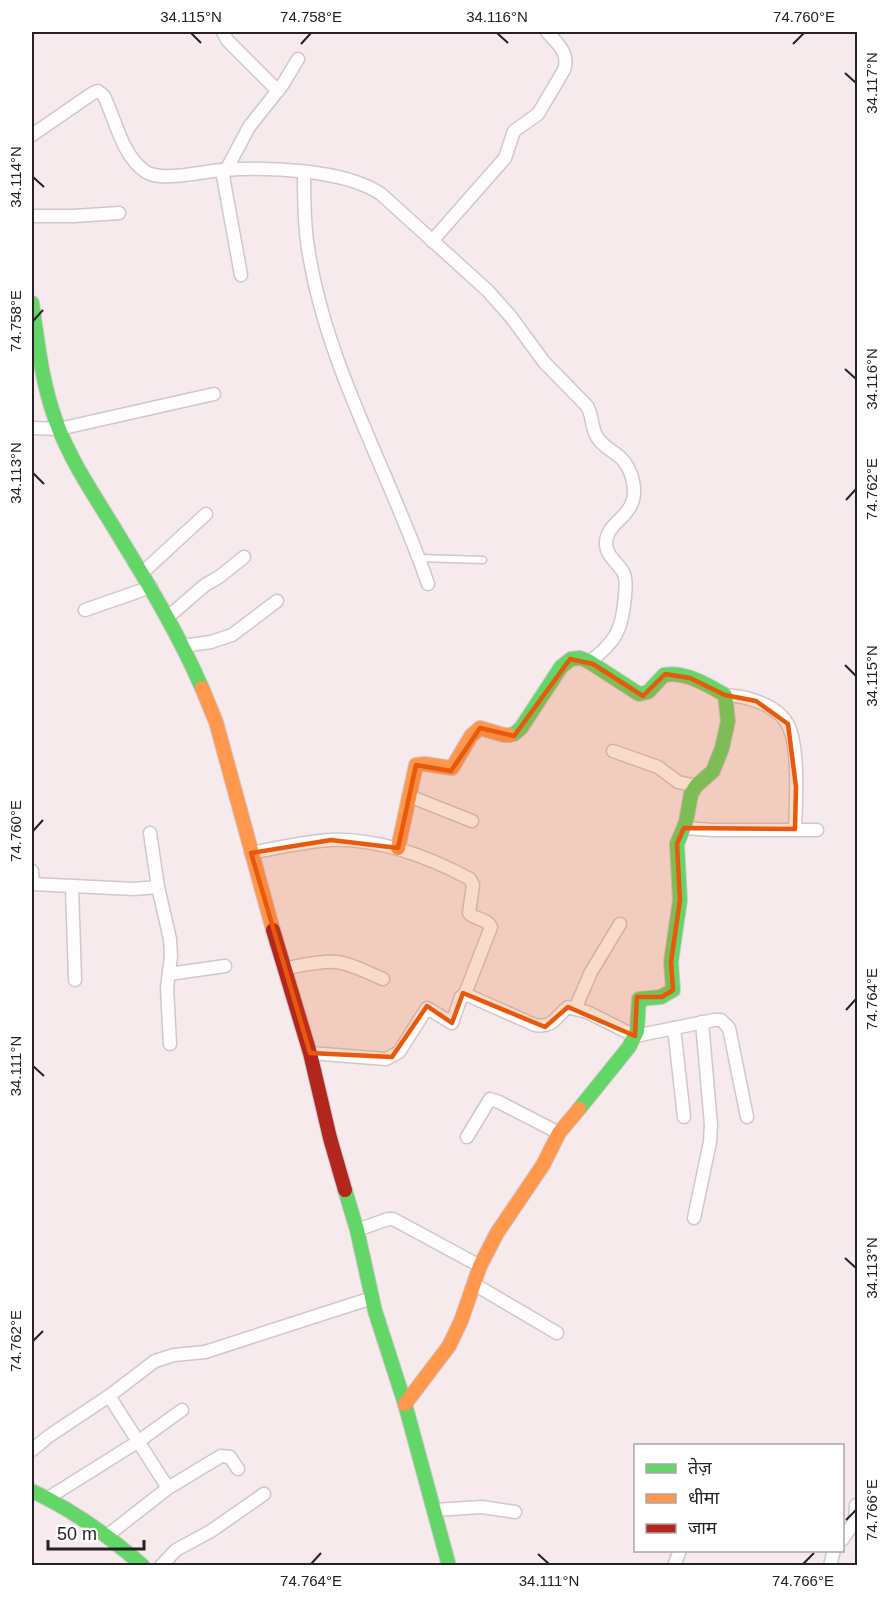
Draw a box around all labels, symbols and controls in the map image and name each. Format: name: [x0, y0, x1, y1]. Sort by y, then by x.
text: 34.115°N: [160, 8, 222, 25]
text: 74.758°E: [280, 8, 342, 25]
text: 34.116°N: [466, 8, 528, 25]
text: 74.760°E: [773, 8, 835, 25]
text: 34.117°N: [863, 52, 880, 114]
text: 34.114°N: [7, 146, 24, 208]
text: 74.758°E: [7, 290, 24, 352]
text: 34.116°N: [863, 348, 880, 410]
text: 34.113°N: [7, 442, 24, 504]
text: 74.762°E: [863, 458, 880, 520]
text: 34.115°N: [863, 645, 880, 707]
text: 74.760°E: [7, 800, 24, 862]
text: 74.764°E: [863, 968, 880, 1030]
text: 34.111°N: [7, 1036, 24, 1096]
text: 34.113°N: [863, 1237, 880, 1299]
text: 74.762°E: [7, 1310, 24, 1372]
legend: [634, 1444, 844, 1552]
text: तेज़: [688, 1457, 712, 1478]
text: 74.766°E: [863, 1479, 880, 1541]
text: धीमा: [688, 1488, 719, 1508]
scale bar: [48, 1513, 144, 1551]
text: जाम: [688, 1518, 718, 1538]
text: 50 m: [57, 1524, 97, 1544]
text: 74.764°E: [280, 1572, 342, 1589]
text: 34.111°N: [519, 1572, 579, 1589]
text: 74.766°E: [772, 1572, 834, 1589]

